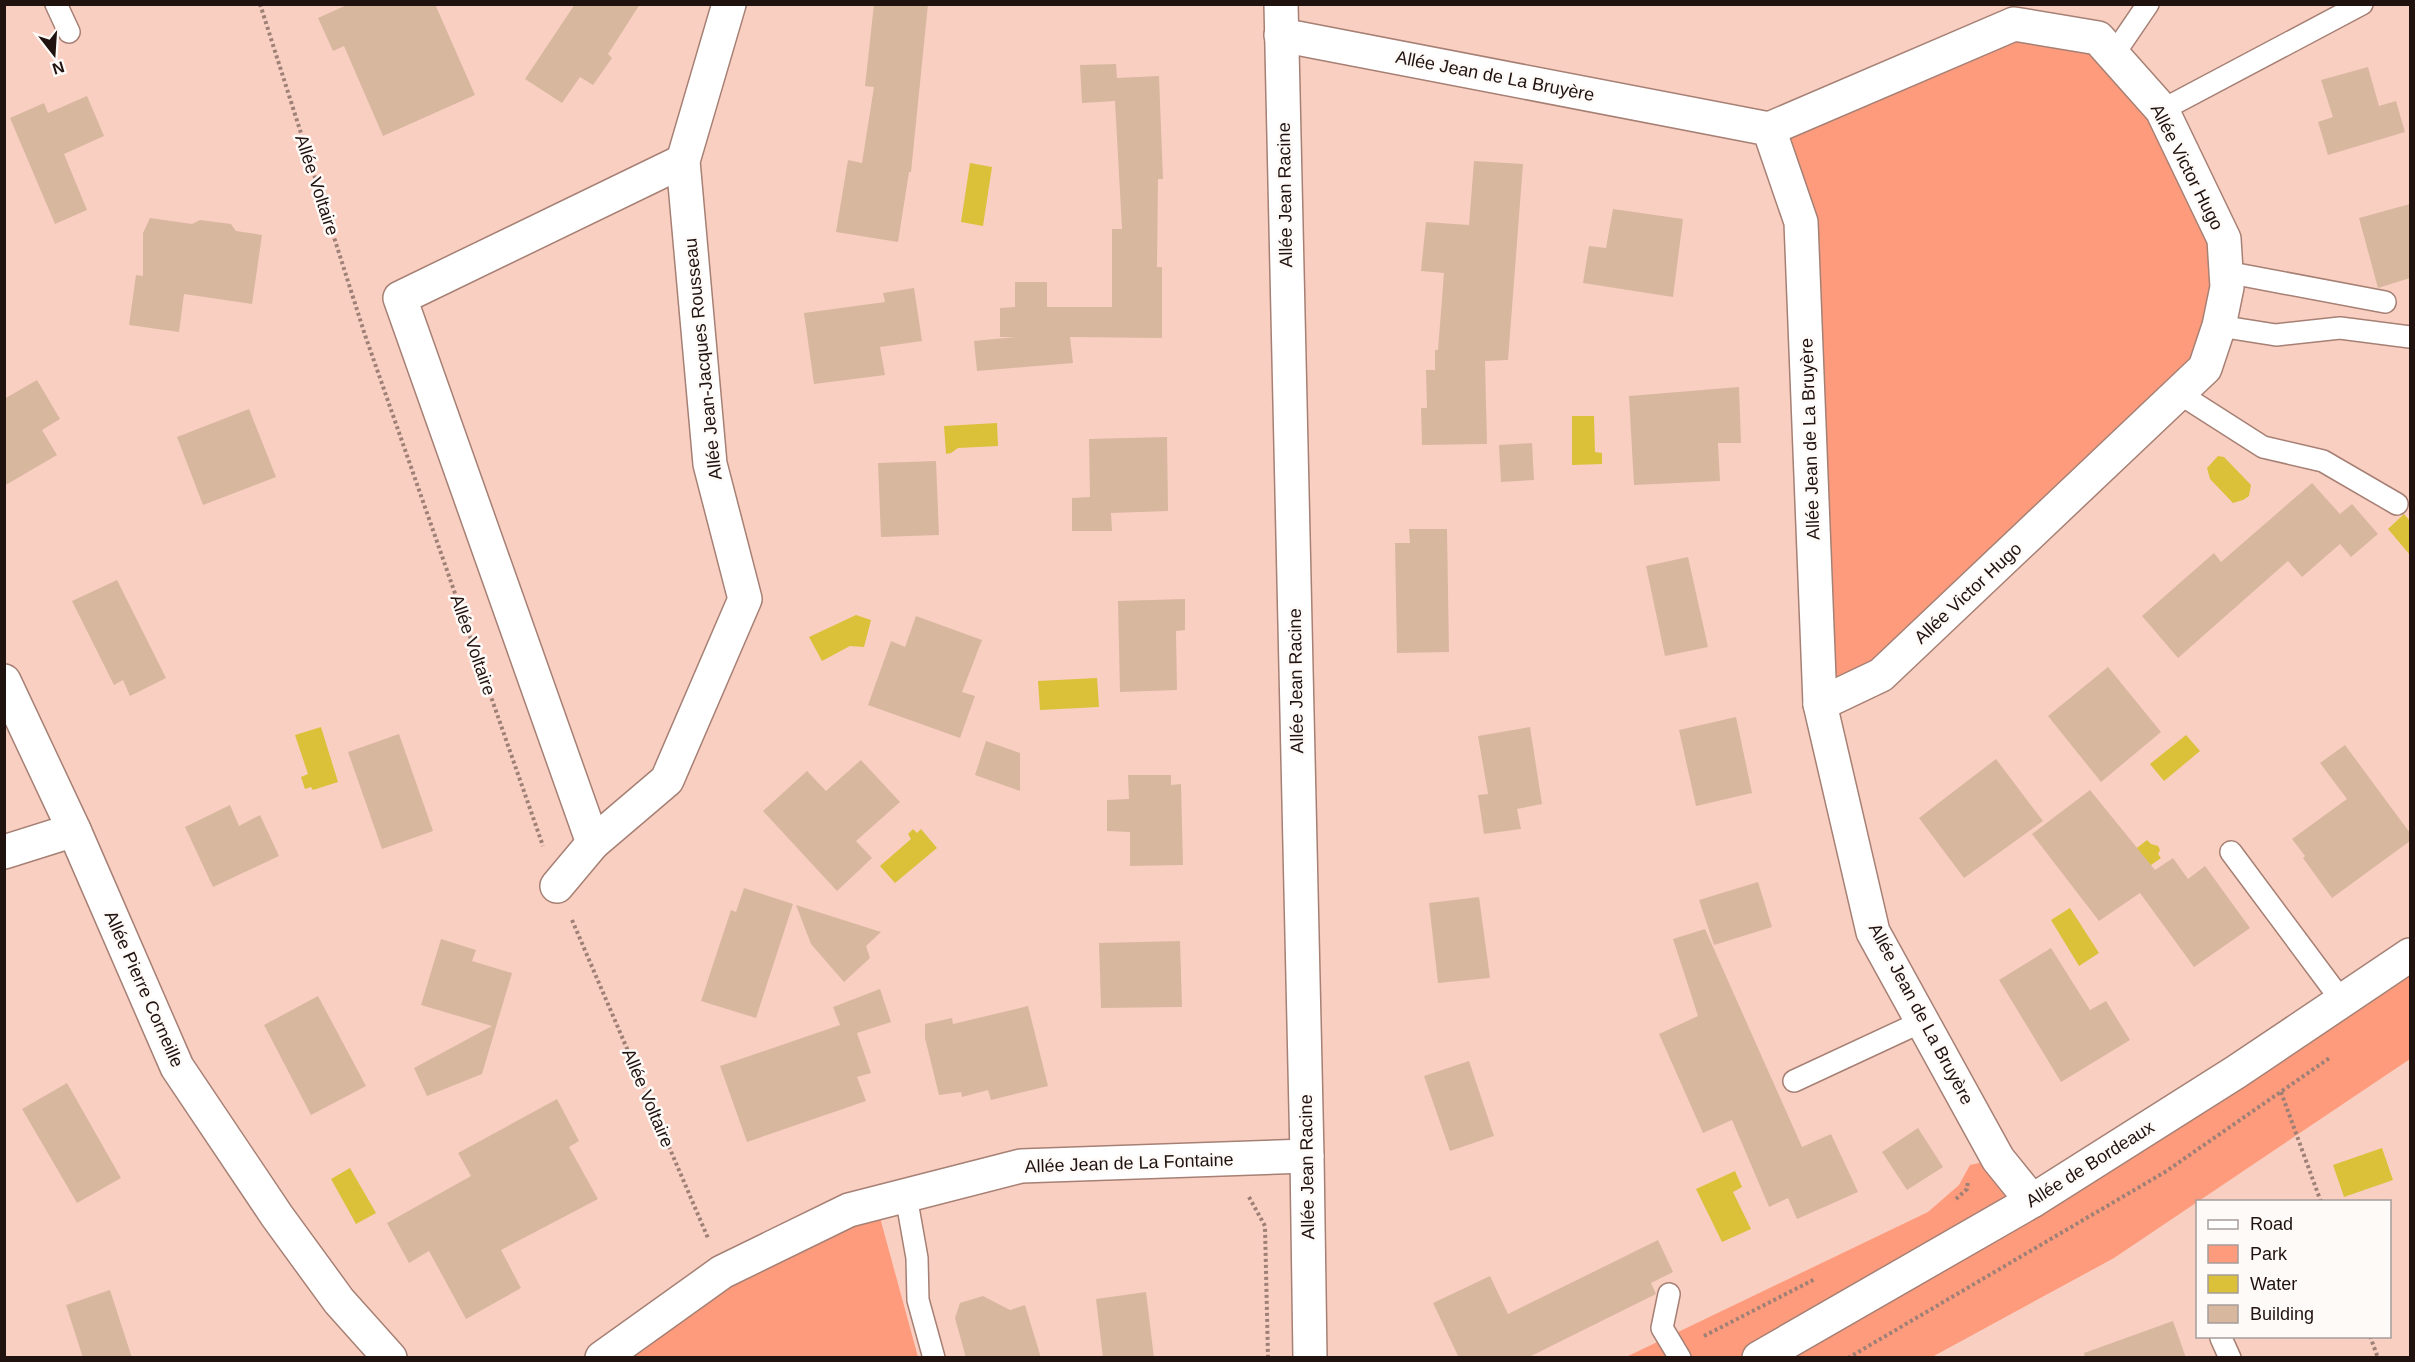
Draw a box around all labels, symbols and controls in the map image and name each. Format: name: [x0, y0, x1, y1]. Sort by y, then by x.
north arrow: [24, 24, 84, 84]
street label: Allée Jean de La Bruyère: [1394, 47, 1596, 105]
text: N: [50, 58, 66, 78]
street label: Allée Victor Hugo: [2147, 101, 2227, 233]
street label: Allée Jean Racine: [1274, 122, 1296, 268]
street label: Allée Voltaire: [291, 132, 343, 238]
street label: Allée Jean-Jacques Rousseau: [680, 237, 726, 481]
street label: Allée Jean de La Bruyère: [1796, 338, 1824, 540]
street label: Allée Victor Hugo: [1910, 538, 2026, 648]
street label: Allée Voltaire: [446, 592, 500, 698]
street label: Allée Jean Racine: [1285, 608, 1307, 754]
street label: Allée Pierre Corneille: [100, 908, 188, 1070]
street label: Allée Jean de La Bruyère: [1865, 920, 1977, 1108]
street label: Allée Voltaire: [618, 1046, 678, 1150]
street label: Allée Jean Racine: [1296, 1094, 1318, 1240]
street label: Allée de Bordeaux: [2022, 1117, 2158, 1211]
street label: Allée Jean de La Fontaine: [1024, 1149, 1234, 1177]
legend: [2196, 1200, 2391, 1338]
text: Road: [2250, 1214, 2293, 1234]
text: Park: [2250, 1244, 2288, 1264]
text: Water: [2250, 1274, 2297, 1294]
text: Building: [2250, 1304, 2314, 1324]

